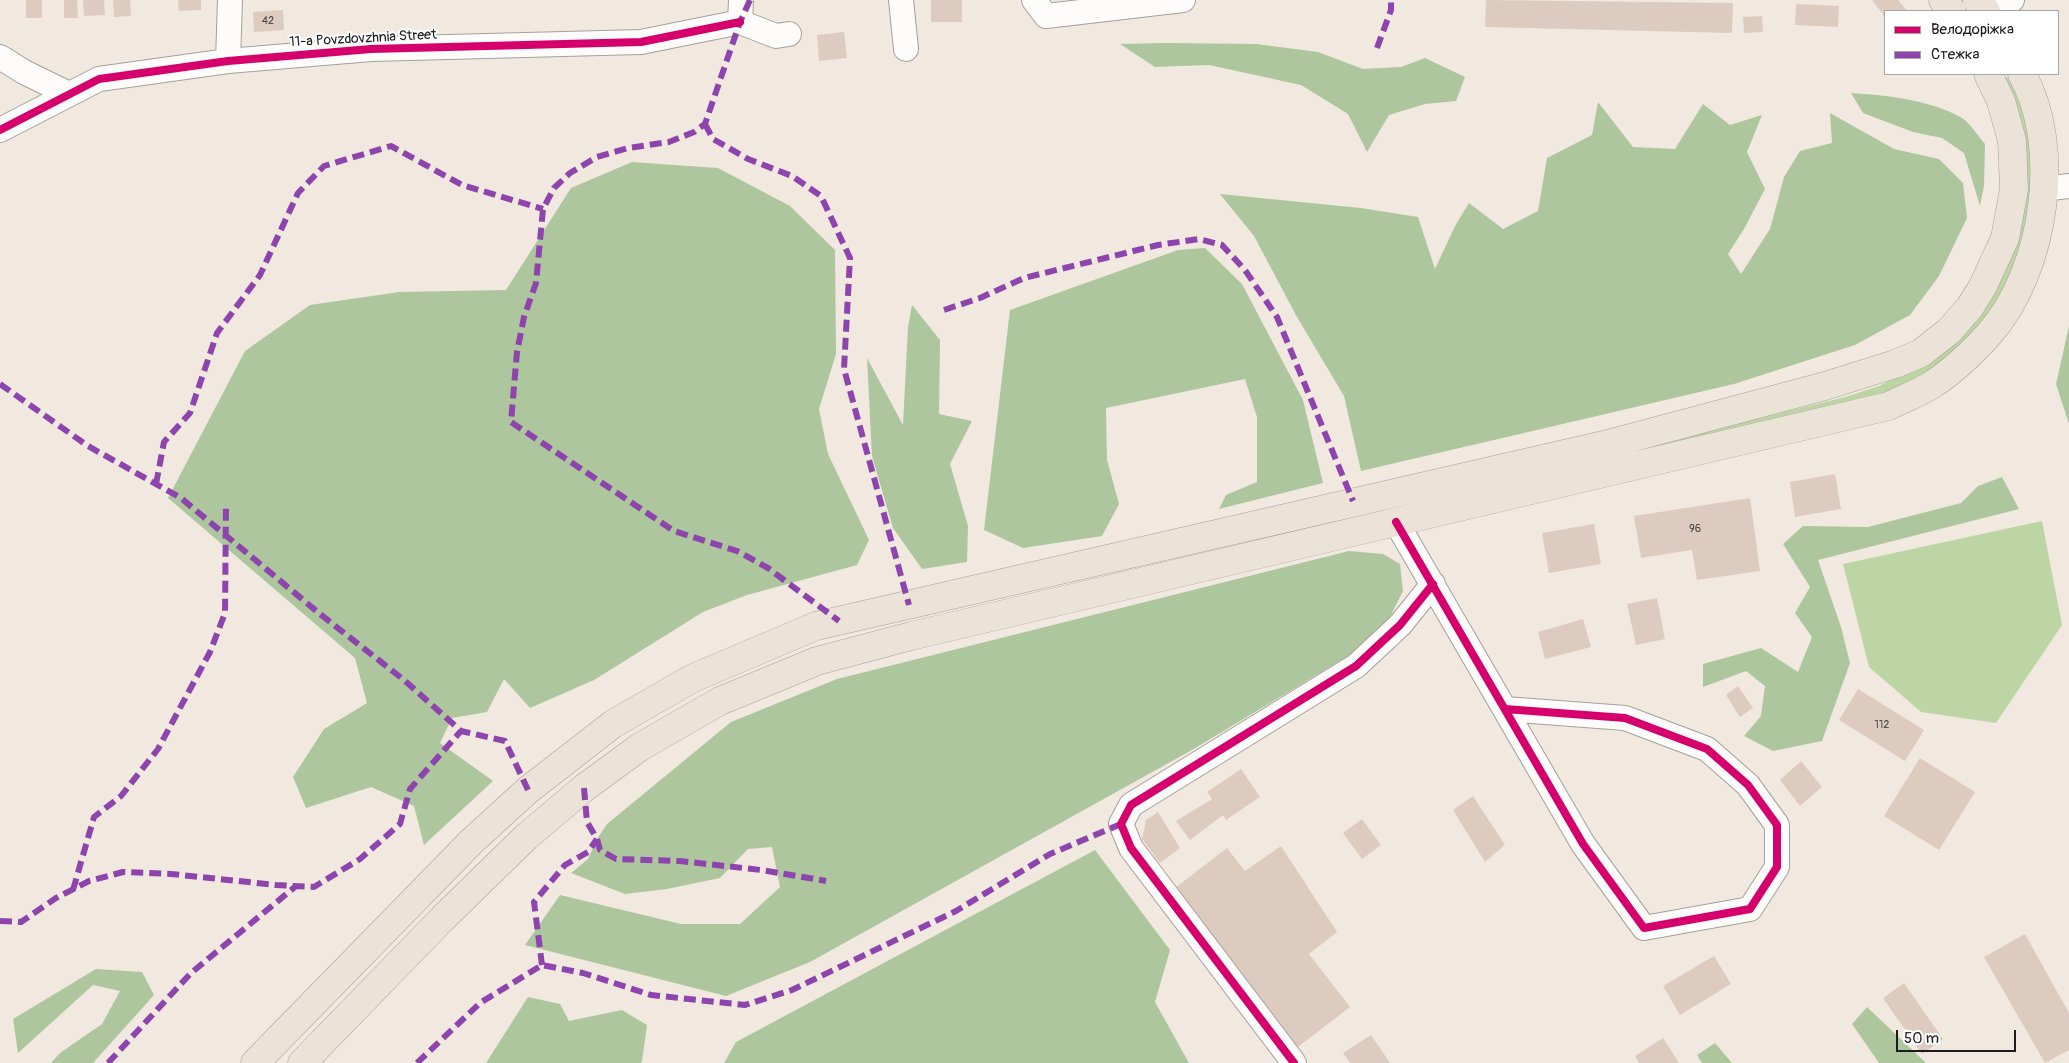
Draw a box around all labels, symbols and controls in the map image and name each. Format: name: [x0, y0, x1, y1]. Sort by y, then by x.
legend: [1884, 10, 2059, 75]
house number: 42: [262, 14, 274, 28]
text: Велодоріжка: [1931, 20, 2014, 39]
street label: 11-a Povzdovzhnia Street: [289, 27, 437, 51]
text: Стежка: [1931, 45, 1979, 64]
house number: 96: [1689, 522, 1701, 536]
house number: 112: [1875, 718, 1889, 732]
scale bar: [1899, 1020, 2019, 1052]
text: 50 m: [1904, 1029, 1939, 1048]

